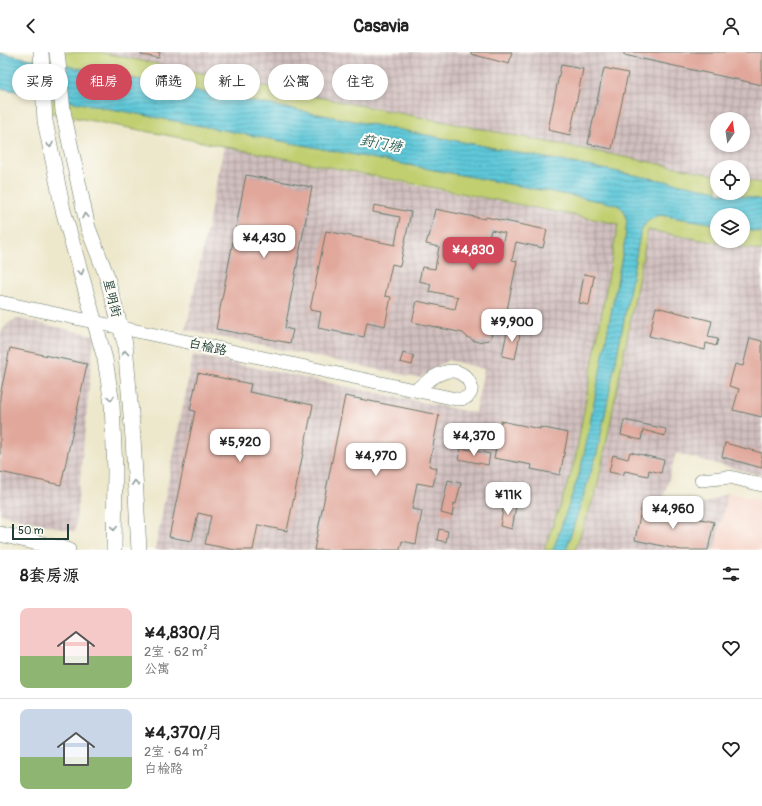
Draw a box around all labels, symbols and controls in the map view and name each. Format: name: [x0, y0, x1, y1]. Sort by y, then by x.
icon: back: [20, 15, 42, 37]
text: Casavia: [353, 15, 409, 38]
icon: person: [720, 15, 742, 37]
chip: 买房: [12, 64, 68, 100]
chip: 租房: [76, 64, 132, 100]
chip: 筛选: [140, 64, 196, 100]
chip: 新上: [204, 64, 260, 100]
chip: 公寓: [268, 64, 324, 100]
chip: 住宅: [332, 64, 388, 100]
north arrow: [710, 112, 750, 152]
map controls: [710, 112, 750, 248]
water label: 葑门塘: [359, 131, 405, 156]
one-way arrow: [45, 142, 53, 149]
button: locate: [710, 160, 750, 200]
button: layers: [710, 208, 750, 248]
one-way arrow: [82, 213, 90, 219]
pin: ¥4,430: [231, 225, 297, 259]
text: ¥4,430: [242, 230, 286, 246]
pin: ¥4,830: [440, 237, 506, 271]
text: ¥4,830: [452, 242, 494, 258]
one-way arrow: [76, 268, 85, 275]
street label: 星明街: [100, 277, 125, 319]
pin: ¥9,900: [479, 309, 545, 343]
text: ¥9,900: [490, 314, 534, 330]
street label: 白榆路: [187, 335, 229, 359]
one-way arrow: [121, 350, 130, 357]
one-way arrow: [106, 395, 115, 401]
pin: ¥4,370: [441, 423, 507, 457]
text: ¥4,370: [453, 428, 495, 444]
pin: ¥5,920: [207, 429, 273, 463]
text: ¥5,920: [219, 434, 261, 450]
pin: ¥4,970: [343, 443, 409, 477]
text: ¥4,970: [355, 448, 397, 464]
one-way arrow: [131, 480, 140, 486]
pin: ¥11K: [484, 482, 532, 516]
text: ¥11K: [494, 487, 522, 503]
pin: ¥4,960: [640, 496, 706, 530]
text: ¥4,960: [651, 501, 695, 517]
scale bar: [12, 522, 69, 541]
text: 50 m: [18, 524, 44, 537]
one-way arrow: [110, 525, 118, 531]
icon: filters: [720, 563, 742, 585]
text: 8套房源: [20, 565, 80, 586]
text: ¥4,830/月: [144, 622, 223, 643]
icon: home: [52, 624, 100, 672]
icon: heart: [720, 637, 742, 659]
text: 2室 · 62 m²: [144, 644, 208, 660]
text: 公寓: [144, 661, 170, 677]
text: ¥4,370/月: [144, 722, 223, 743]
icon: home: [52, 725, 100, 773]
icon: heart: [720, 738, 742, 760]
text: 2室 · 64 m²: [144, 744, 208, 760]
text: 白榆路: [144, 761, 183, 777]

